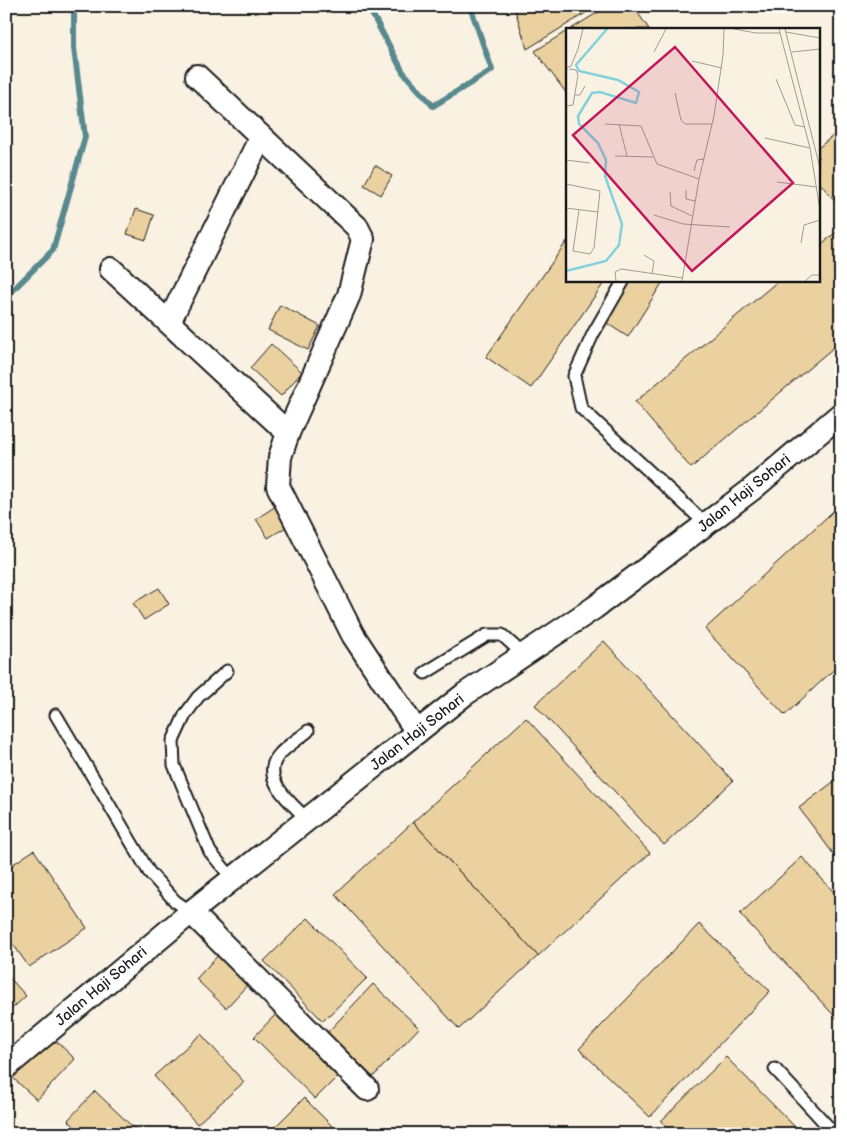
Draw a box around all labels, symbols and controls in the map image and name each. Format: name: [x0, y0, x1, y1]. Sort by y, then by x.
inset map: [566, 28, 820, 281]
street label: Jalan Haji Sohari: [694, 450, 795, 537]
street label: Jalan Haji Sohari: [367, 690, 468, 775]
street label: Jalan Haji Sohari: [52, 943, 151, 1030]

